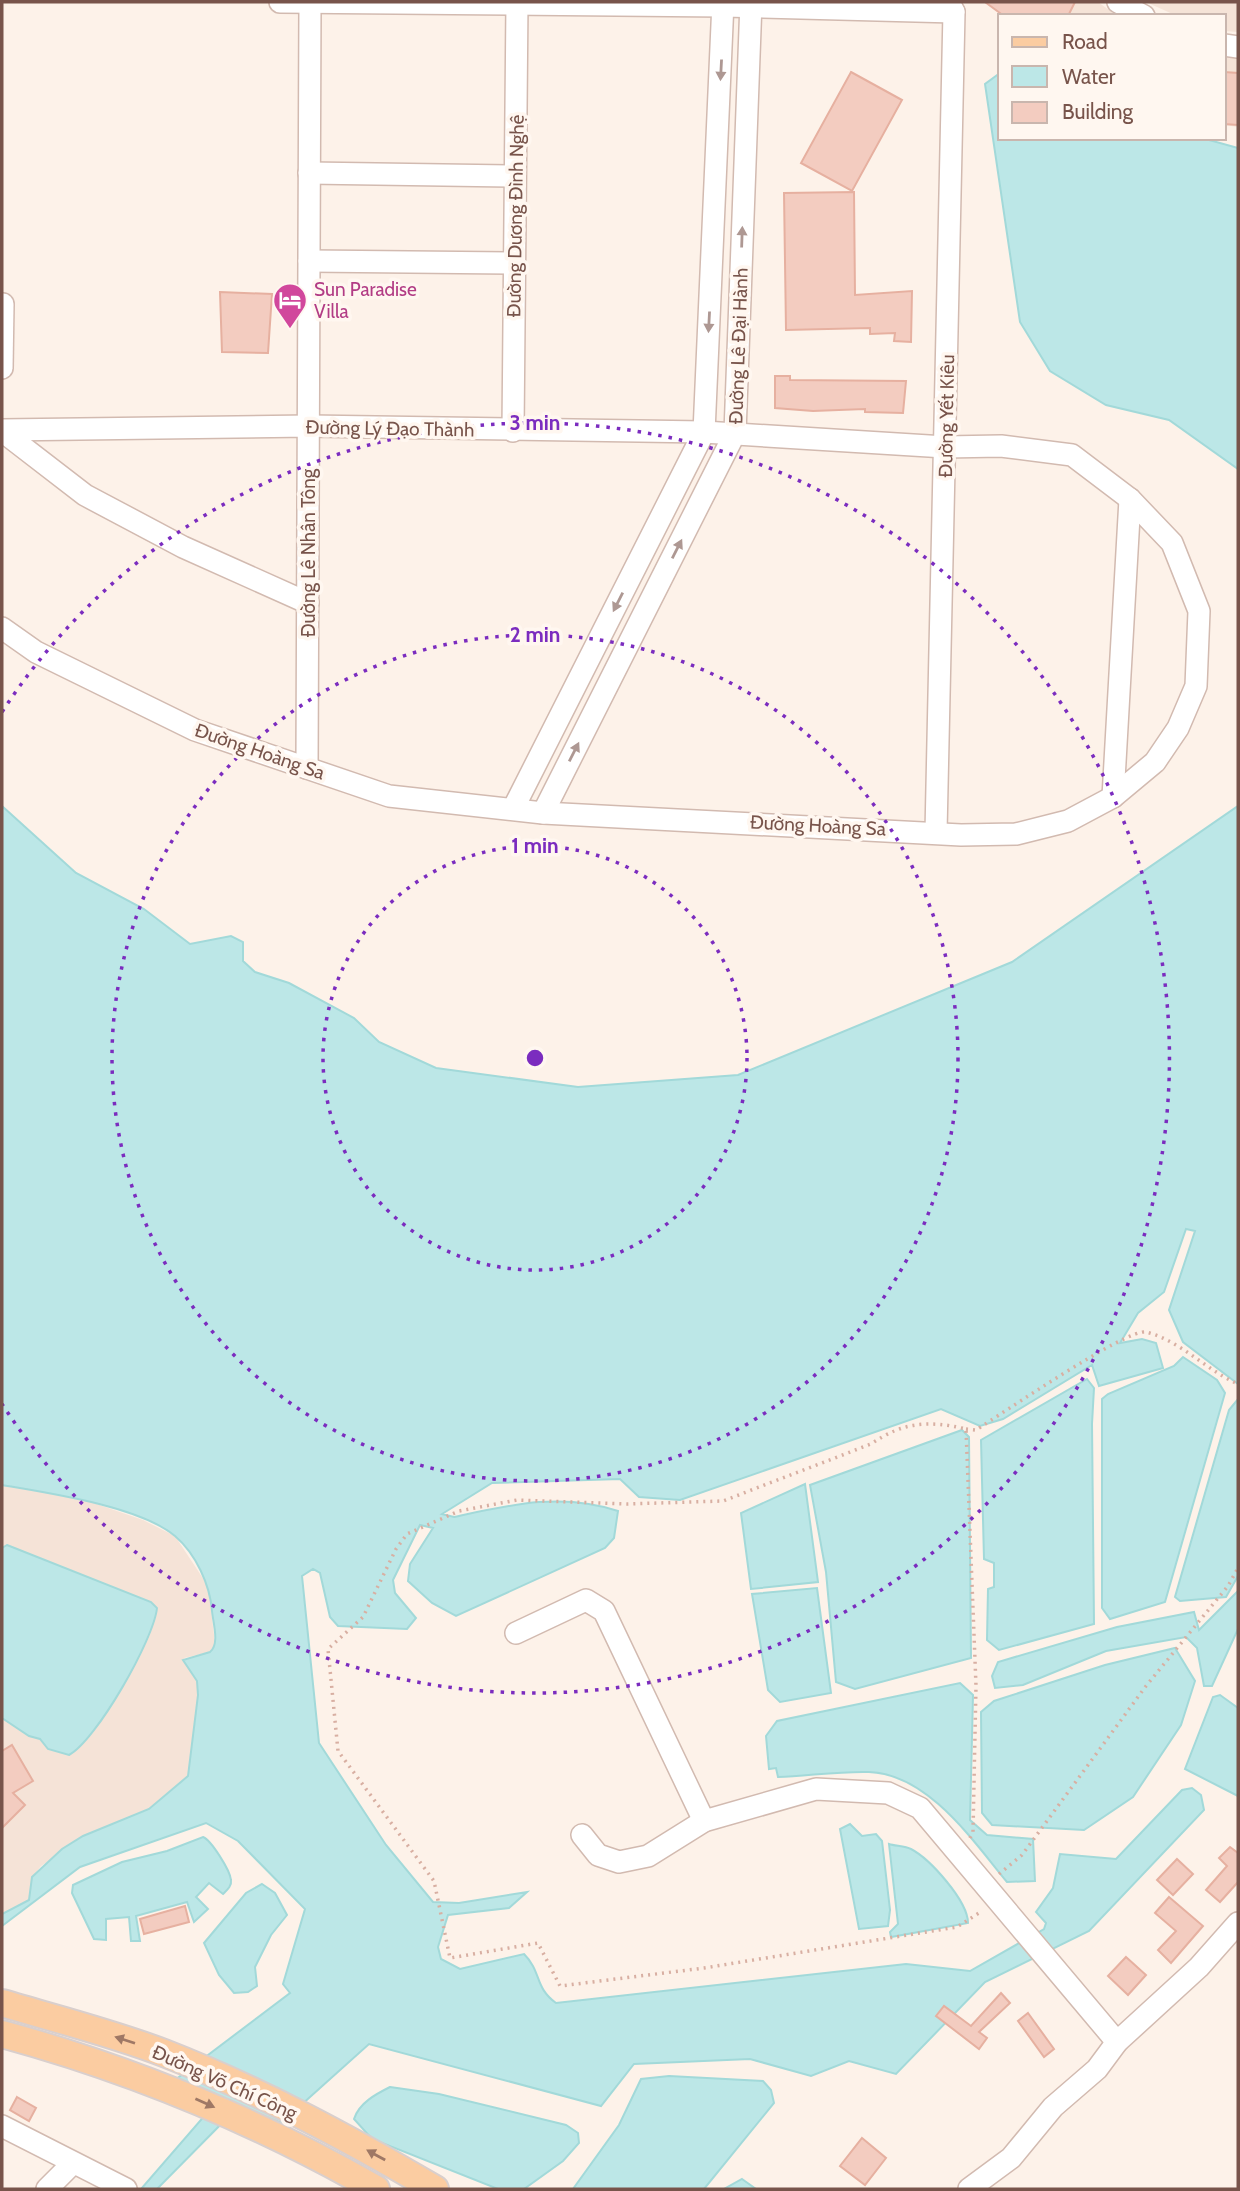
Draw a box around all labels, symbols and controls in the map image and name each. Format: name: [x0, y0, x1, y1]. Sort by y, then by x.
legend: [998, 14, 1226, 140]
text: Road: [1062, 29, 1108, 54]
one-way arrow: [715, 59, 726, 81]
text: Water: [1062, 64, 1116, 89]
text: Building: [1062, 99, 1134, 124]
street label: Đường Dương Đình Nghệ: [502, 114, 529, 318]
one-way arrow: [737, 226, 748, 248]
street label: Đường Lê Đại Hành: [724, 267, 753, 425]
place label: Sun Paradise Villa: [314, 278, 417, 323]
hotel icon: Sun Paradise Villa: [271, 281, 309, 330]
one-way arrow: [704, 311, 715, 333]
street label: Đường Yết Kiêu: [934, 354, 959, 478]
text: 3 min: [510, 410, 560, 435]
street label: Đường Lý Đạo Thành: [305, 416, 474, 441]
street label: Đường Lê Nhân Tông: [297, 468, 320, 637]
one-way arrow: [671, 539, 682, 559]
one-way arrow: [613, 592, 624, 612]
text: 2 min: [510, 622, 560, 647]
street label: Đường Hoàng Sa: [192, 718, 328, 784]
one-way arrow: [568, 742, 579, 762]
street label: Đường Hoàng Sa: [750, 810, 886, 841]
text: 1 min: [511, 833, 559, 858]
centre of rings: [523, 1046, 547, 1070]
one-way arrow: [114, 2035, 135, 2045]
street label: Đường Võ Chí Công: [149, 2040, 301, 2125]
one-way arrow: [195, 2098, 216, 2109]
one-way arrow: [366, 2149, 386, 2161]

